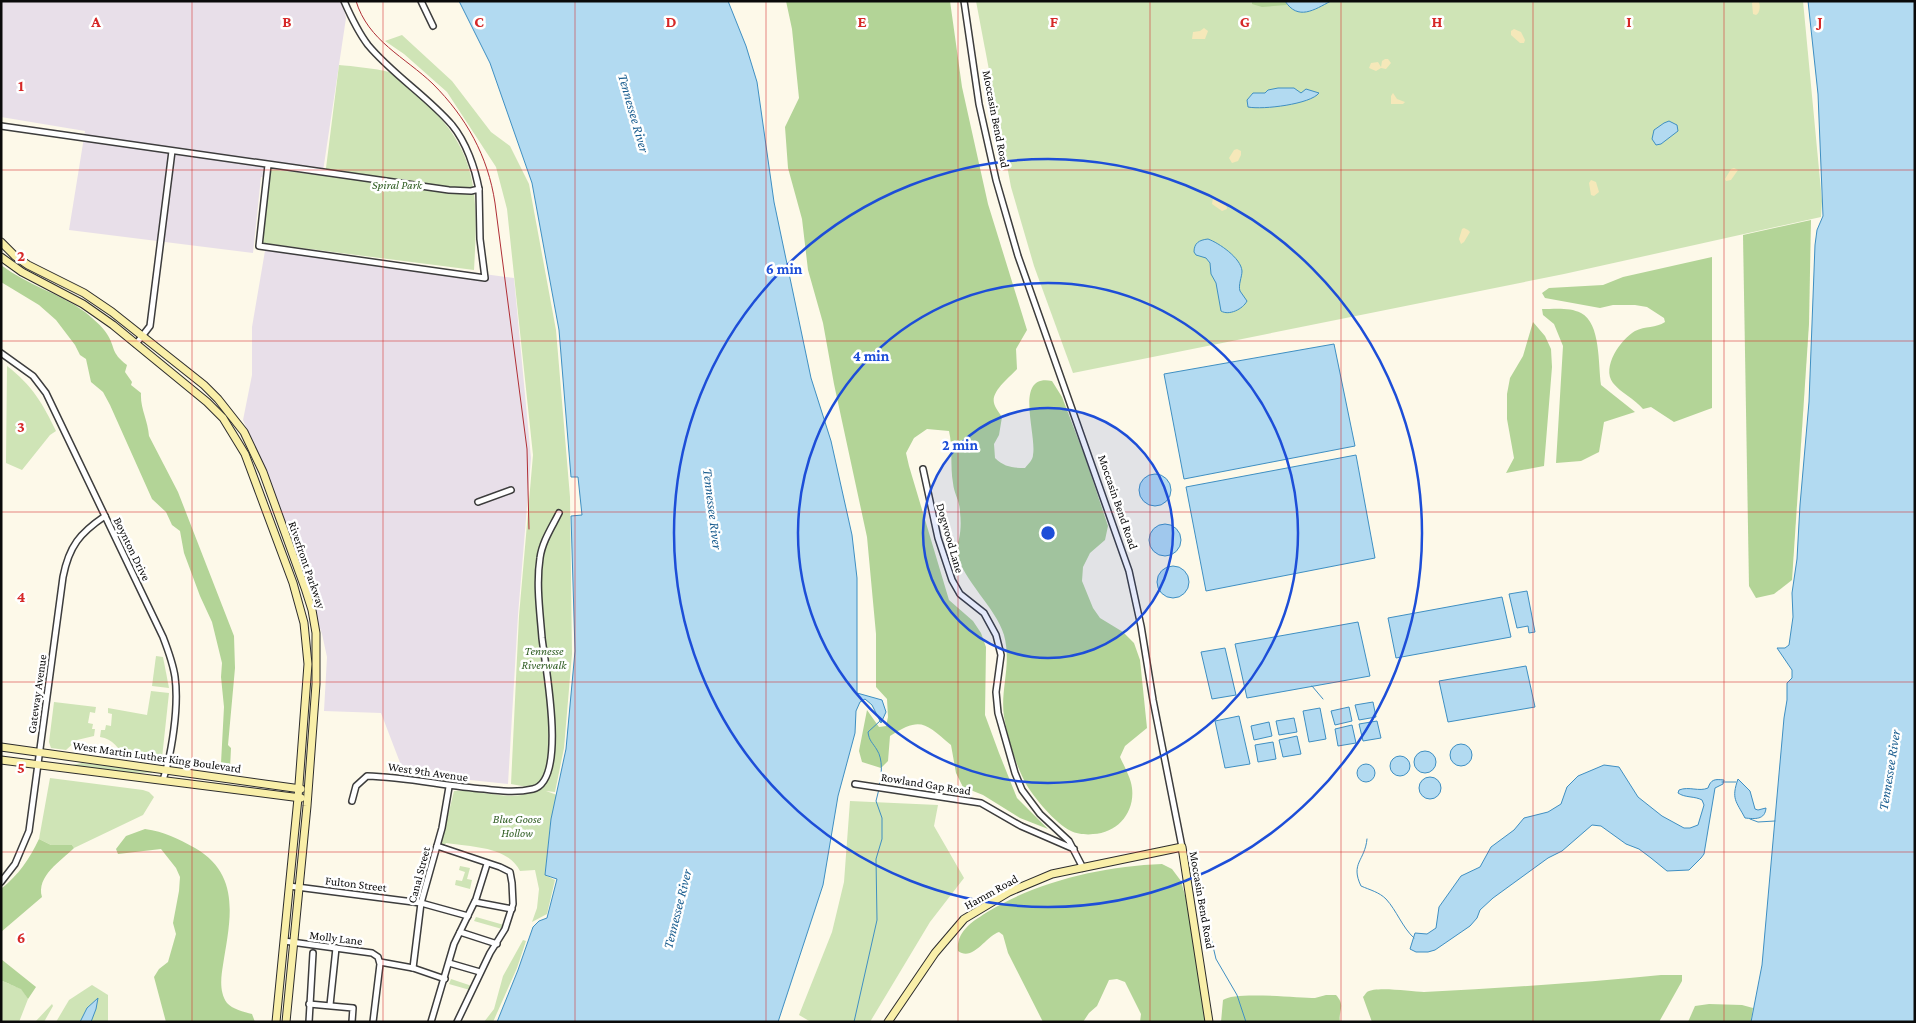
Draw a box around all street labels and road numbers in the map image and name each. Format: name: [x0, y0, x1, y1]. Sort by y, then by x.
street label: Moccasin Bend Road: [980, 69, 1012, 170]
street label: Moccasin Bend Road: [1095, 453, 1141, 552]
street label: Dogwood Lane: [933, 501, 967, 575]
street label: Boynton Drive: [111, 515, 153, 583]
street label: Riverfront Parkway: [285, 519, 329, 611]
street label: Gateway Avenue: [25, 654, 49, 734]
street label: West Martin Luther King Boulevard: [72, 738, 243, 776]
street label: West 9th Avenue: [387, 759, 469, 785]
street label: Rowland Gap Road: [880, 770, 973, 798]
street label: Canal Street: [405, 844, 434, 905]
street label: Moccasin Bend Road: [1187, 850, 1218, 951]
street label: Hamm Road: [962, 871, 1021, 912]
street label: Fulton Street: [324, 873, 389, 895]
street label: Molly Lane: [309, 928, 363, 948]

